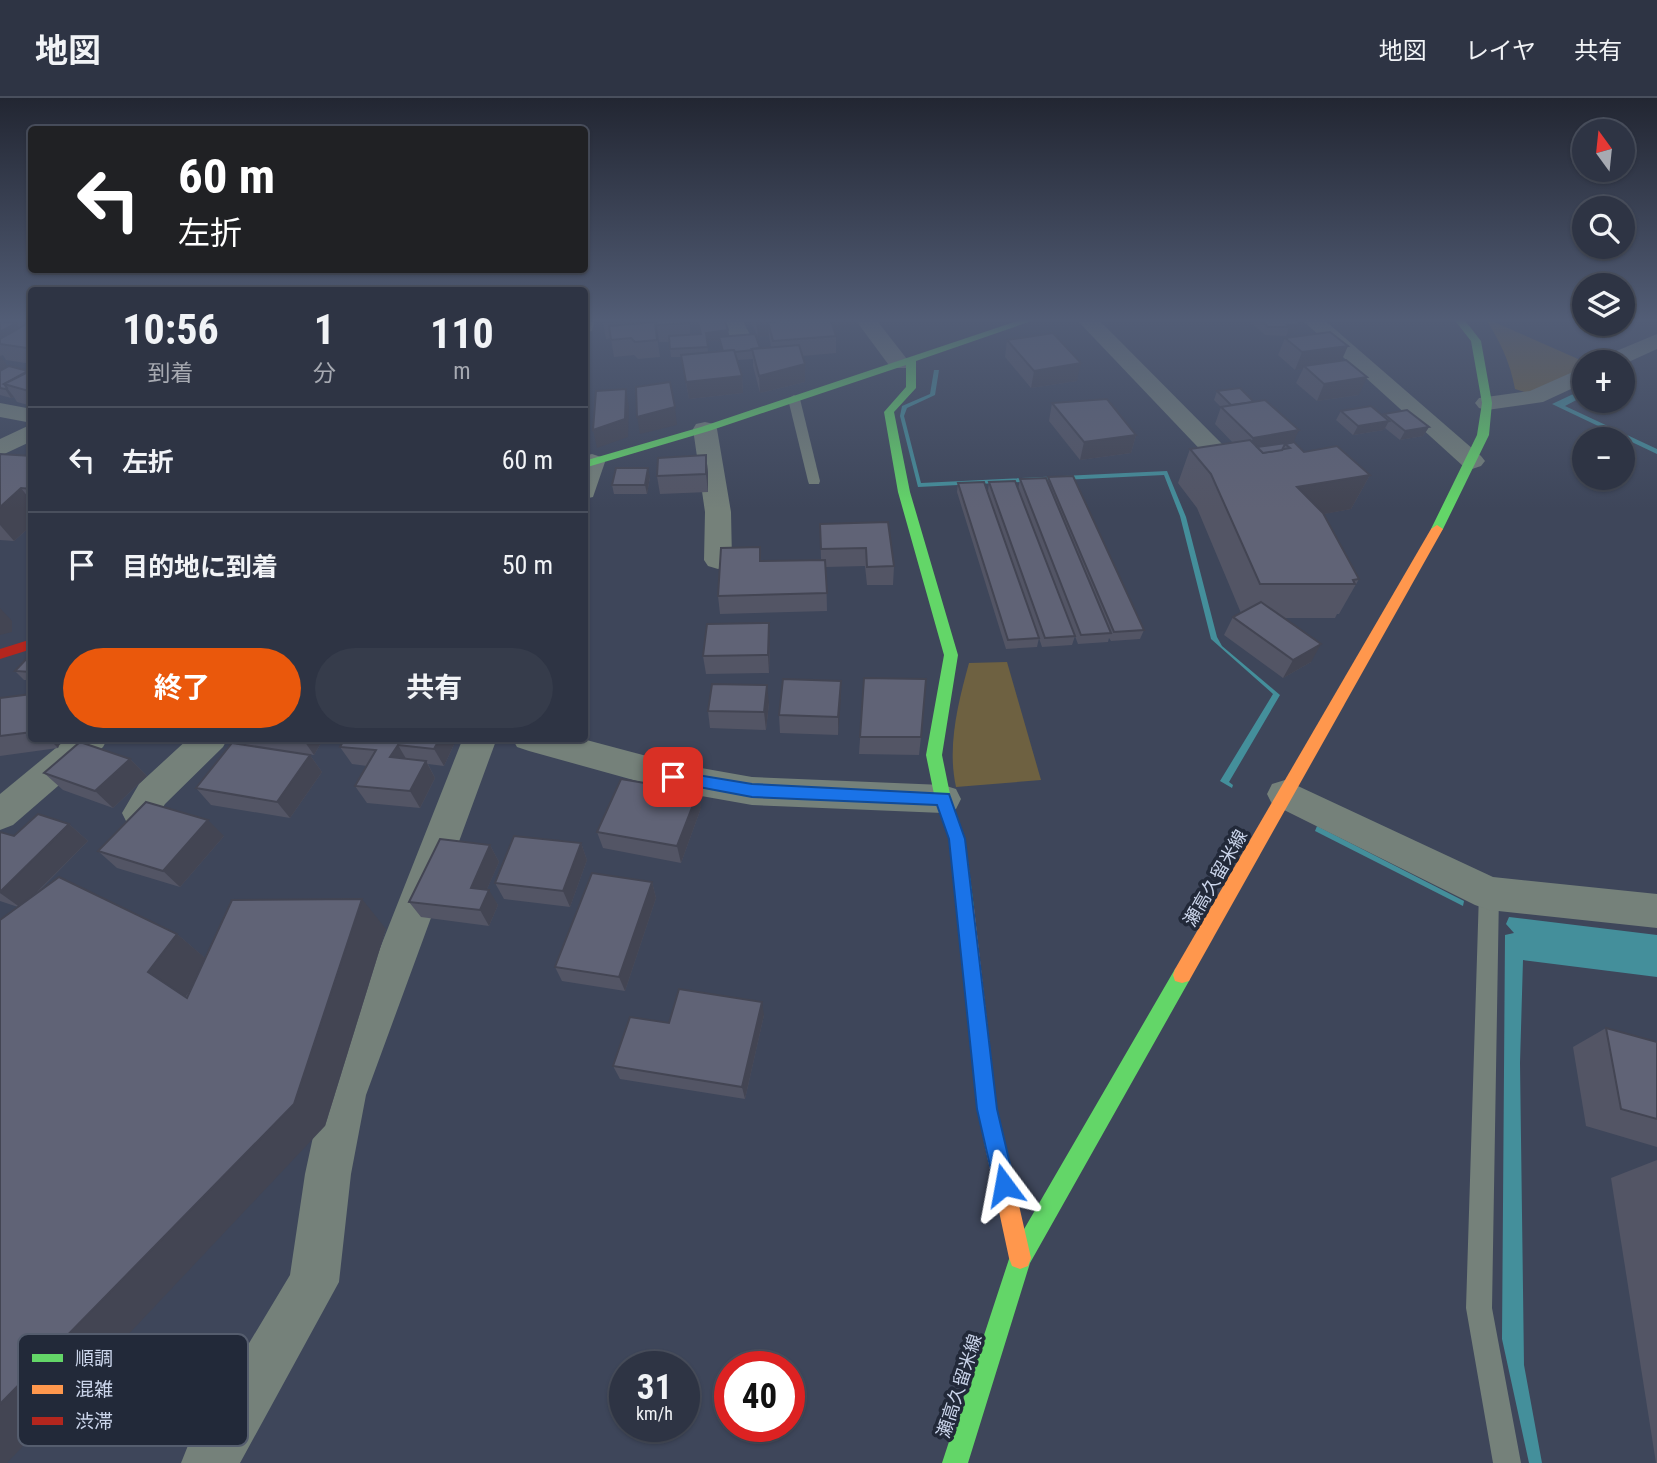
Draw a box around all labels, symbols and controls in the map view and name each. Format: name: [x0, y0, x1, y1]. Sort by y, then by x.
text: 地図: [35, 31, 101, 70]
text: 地図: [1379, 37, 1427, 65]
text: レイヤ: [1465, 37, 1536, 65]
text: 共有: [1574, 37, 1622, 65]
north arrow: [1572, 119, 1634, 182]
map controls: [1572, 119, 1635, 490]
text: 60 m: [178, 148, 275, 205]
icon: left: [63, 154, 154, 245]
button: search: [1572, 196, 1635, 259]
text: 左折: [178, 214, 242, 252]
button: layers: [1572, 273, 1635, 336]
text: 10:56: [122, 305, 219, 354]
text: 1: [314, 305, 335, 354]
text: 110: [430, 309, 494, 358]
button: +: [1572, 350, 1635, 413]
text: m: [453, 358, 471, 385]
text: 到着: [147, 360, 193, 387]
text: 分: [313, 360, 336, 387]
button: −: [1572, 427, 1635, 490]
icon: left: [63, 441, 101, 479]
text: 60 m: [502, 445, 553, 475]
text: 左折: [122, 447, 174, 477]
icon: arrive: [63, 546, 101, 584]
text: 50 m: [502, 550, 553, 580]
text: 目的地に到着: [122, 552, 278, 582]
button: 終了: [63, 648, 301, 728]
button: 共有: [315, 648, 553, 728]
pin: [643, 747, 703, 807]
icon: arrive: [654, 758, 692, 796]
street label: 瀬高久留米線: [1179, 826, 1251, 930]
position arrow: [967, 1148, 1041, 1222]
street label: 瀬高久留米線: [932, 1331, 986, 1441]
legend: [18, 1334, 248, 1446]
text: 順調: [75, 1347, 113, 1370]
speed limit sign: 40: [714, 1351, 805, 1442]
text: 31: [637, 1367, 672, 1408]
text: 混雑: [75, 1378, 113, 1401]
text: km/h: [636, 1403, 673, 1424]
text: 渋滞: [75, 1410, 113, 1433]

